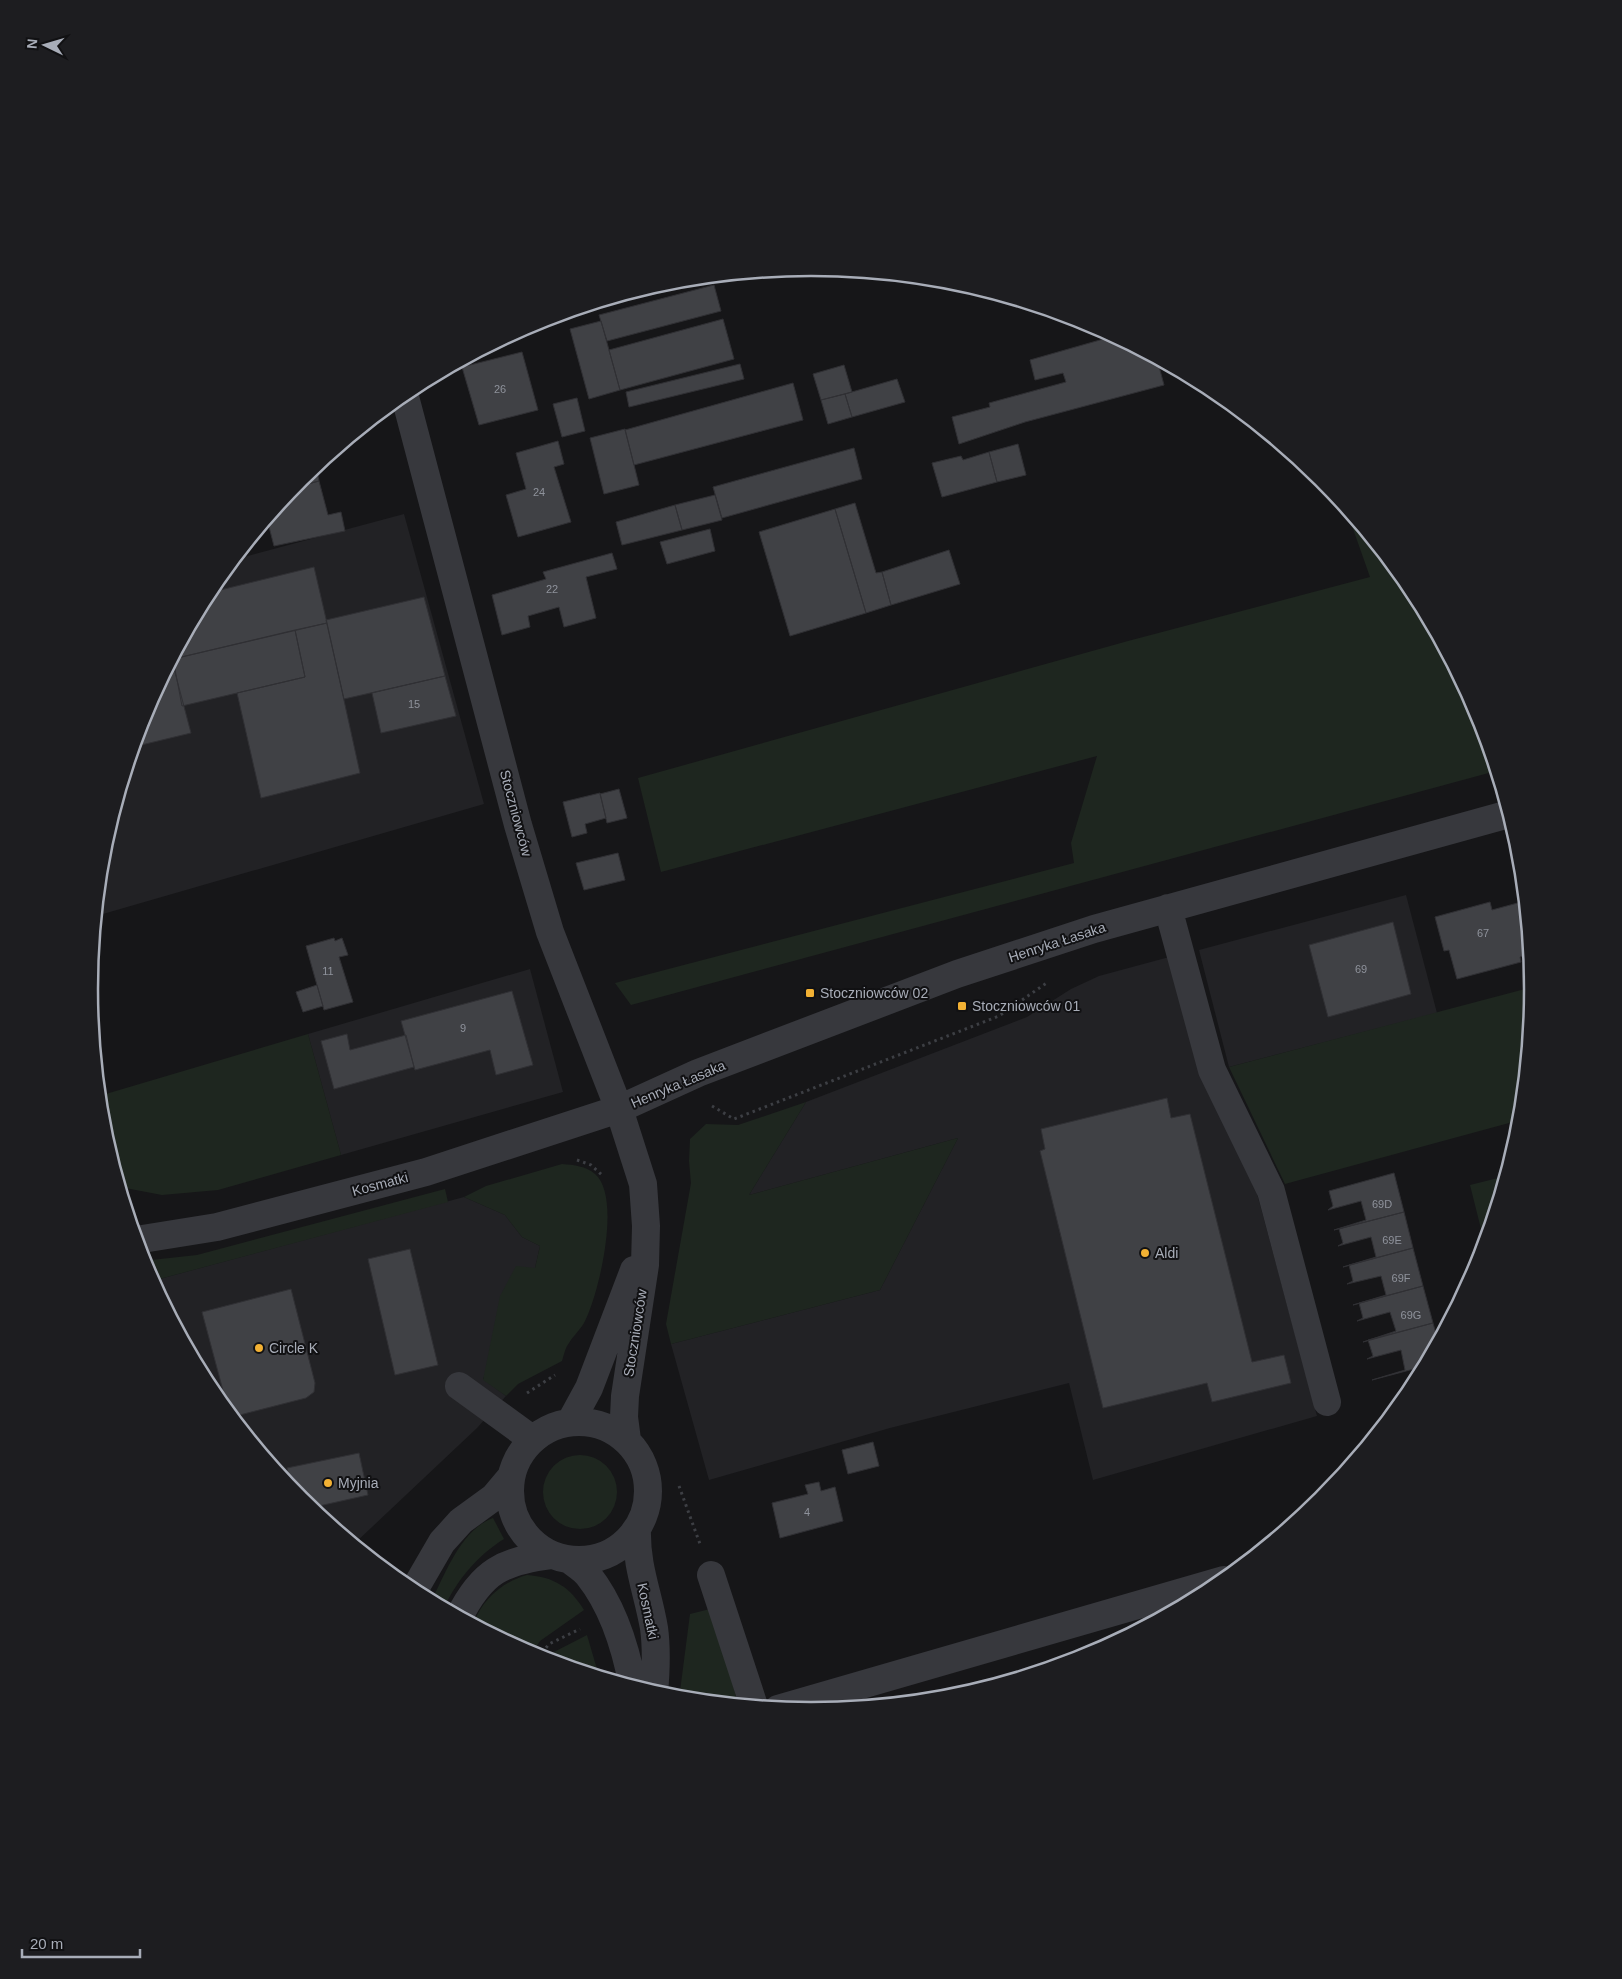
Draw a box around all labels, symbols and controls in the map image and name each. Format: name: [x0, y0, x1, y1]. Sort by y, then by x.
north arrow: [20, 20, 70, 70]
text: N: [24, 38, 40, 50]
house number: 26: [494, 383, 506, 395]
house number: 24: [533, 486, 545, 498]
house number: 22: [546, 583, 558, 595]
house number: 15: [408, 698, 420, 710]
street label: Stoczniowców: [497, 768, 535, 859]
street label: Henryka Łasaka: [1006, 919, 1108, 965]
house number: 67: [1477, 927, 1489, 939]
house number: 69: [1355, 963, 1367, 975]
house number: 11: [322, 965, 334, 977]
place label: Stoczniowców 02: [820, 985, 928, 1001]
marker: Stoczniowców 02: [804, 987, 816, 999]
place label: Stoczniowców 01: [972, 998, 1080, 1014]
marker: Stoczniowców 01: [956, 1000, 968, 1012]
house number: 9: [460, 1022, 466, 1034]
street label: Henryka Łasaka: [628, 1057, 728, 1111]
street label: Kosmatki: [350, 1169, 410, 1199]
house number: 69D: [1372, 1198, 1392, 1210]
house number: 69E: [1382, 1234, 1402, 1246]
place label: Aldi: [1155, 1245, 1178, 1261]
marker: Aldi: [1139, 1247, 1151, 1259]
house number: 69F: [1392, 1272, 1411, 1284]
street label: Stoczniowców: [620, 1287, 650, 1378]
house number: 69G: [1401, 1309, 1421, 1321]
place label: Circle K: [269, 1340, 319, 1356]
marker: Circle K: [253, 1342, 265, 1354]
place label: Myjnia: [338, 1475, 379, 1491]
marker: Myjnia: [322, 1477, 334, 1489]
house number: 4: [804, 1506, 810, 1518]
street label: Kosmatki: [634, 1581, 662, 1641]
scale bar: [22, 1926, 140, 1958]
text: 20 m: [30, 1935, 63, 1952]

